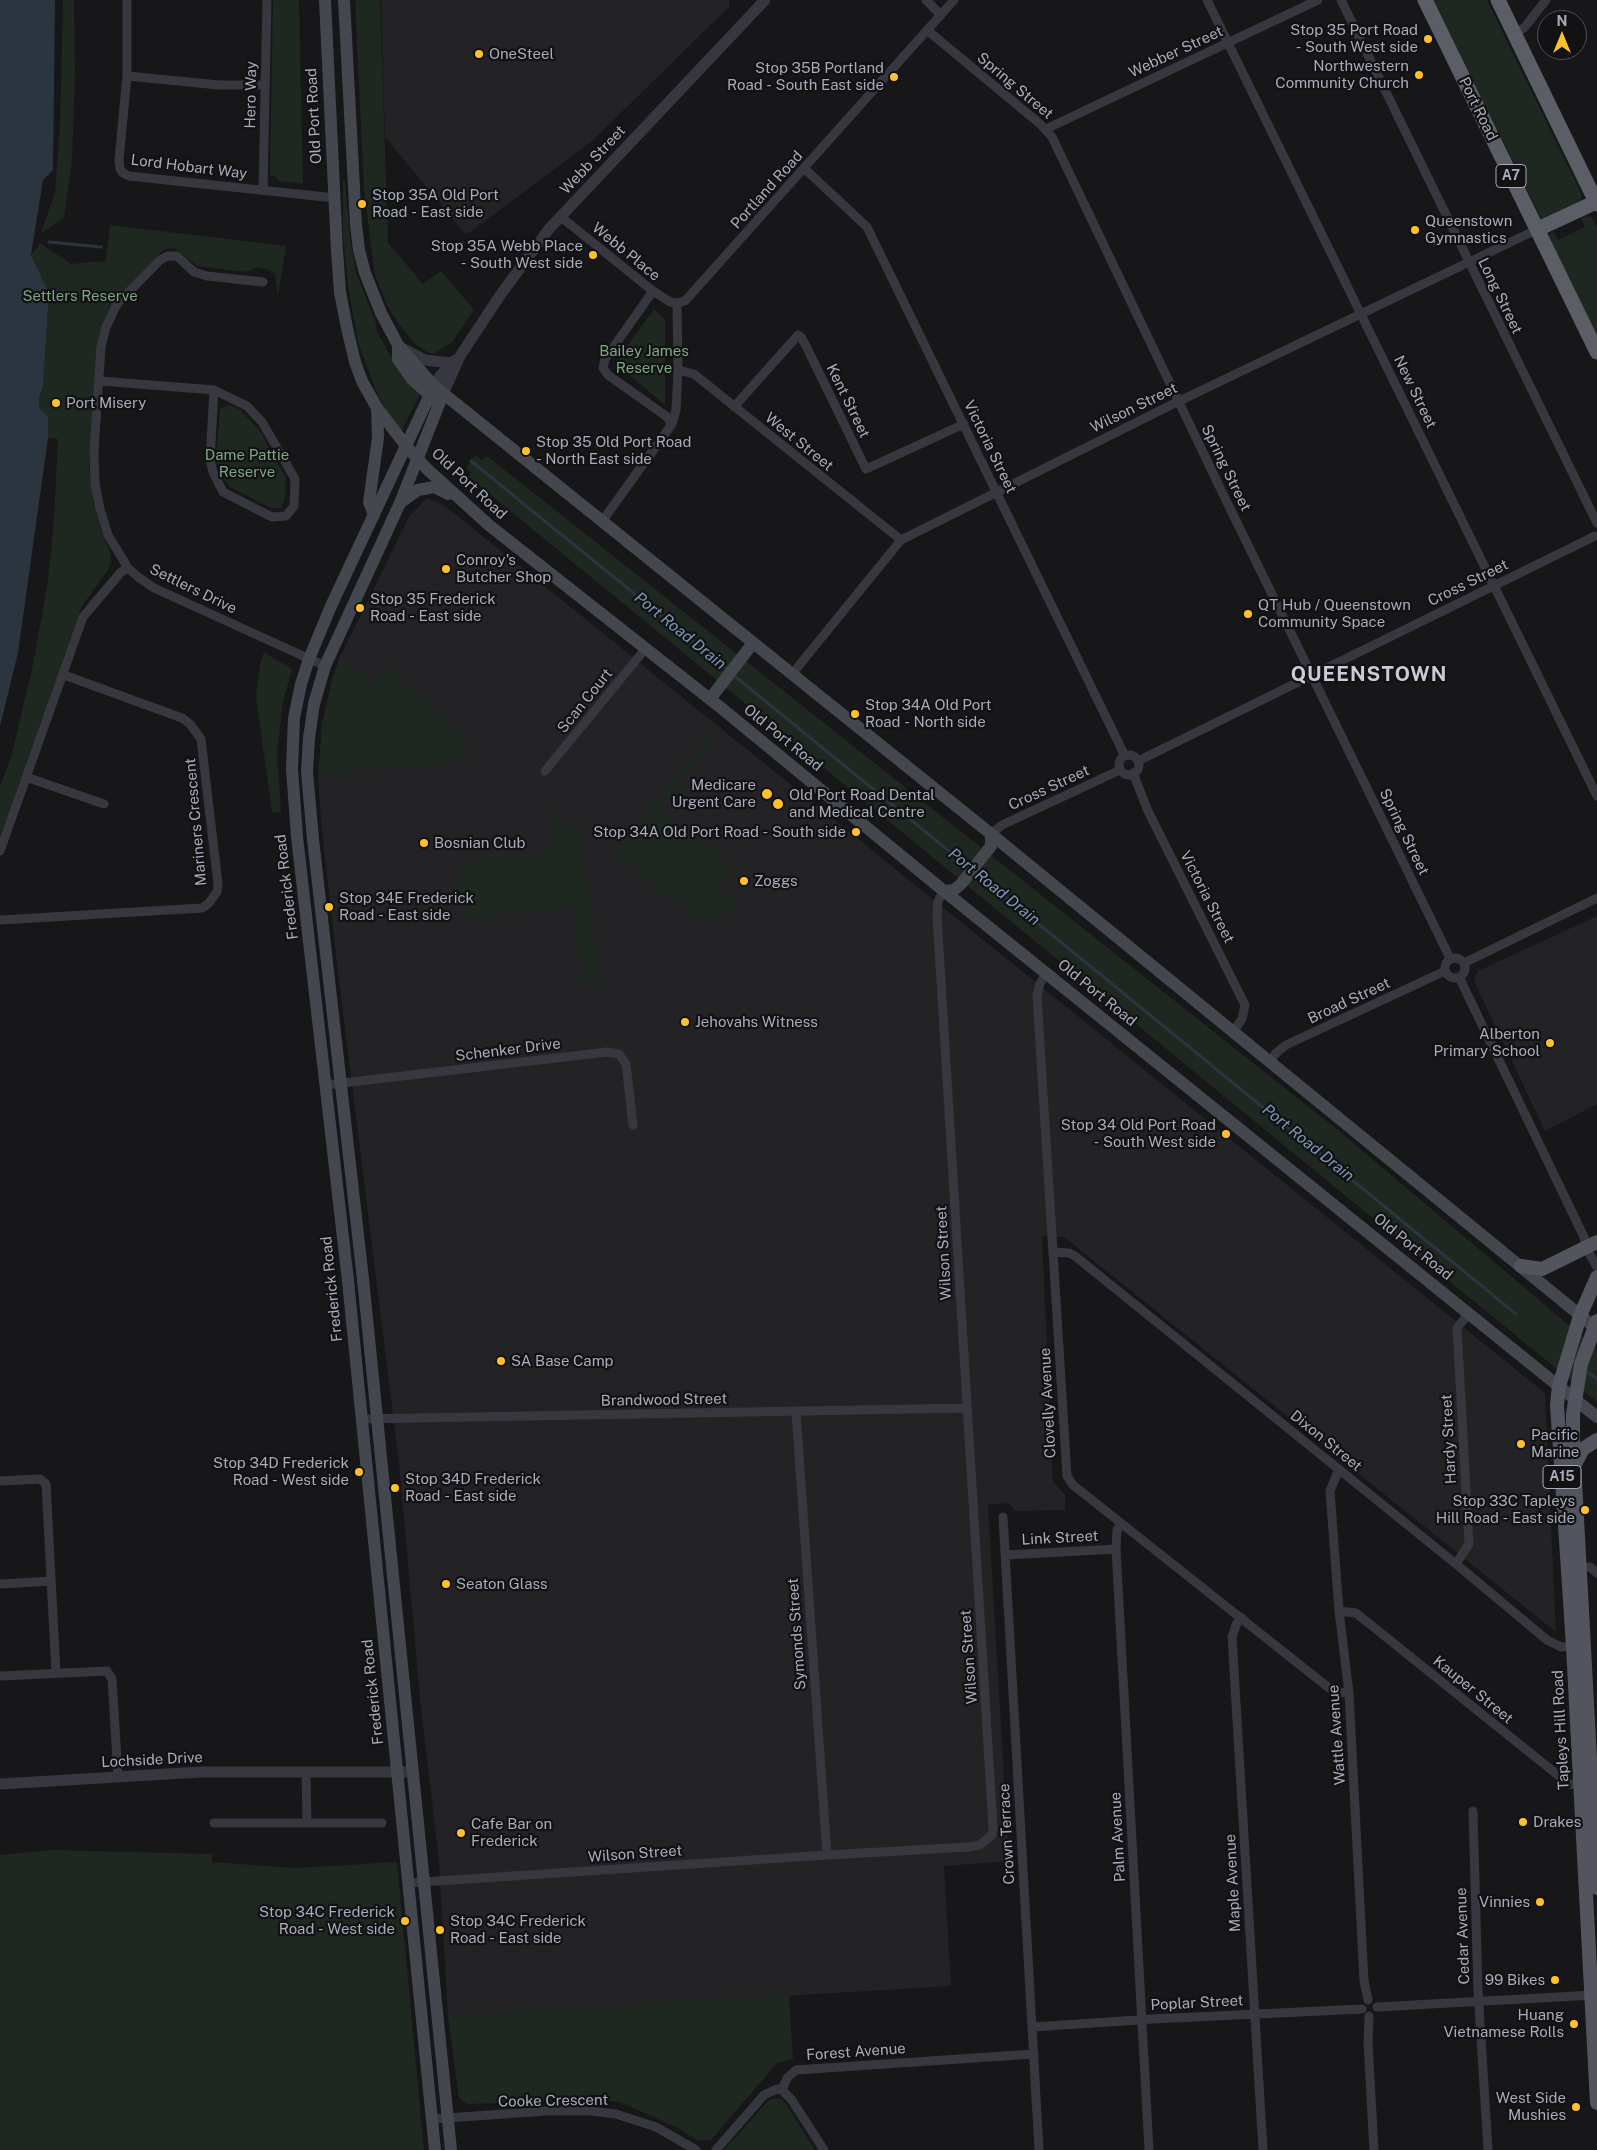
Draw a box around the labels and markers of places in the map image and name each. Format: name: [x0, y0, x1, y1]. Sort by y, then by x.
place label: Stop 35 Port Road - South West side: [1290, 21, 1418, 56]
marker: Stop 35 Port Road - South West side: [1422, 33, 1434, 45]
place label: OneSteel: [489, 45, 554, 63]
marker: OneSteel: [473, 48, 485, 60]
place label: Northwestern Community Church: [1275, 57, 1409, 92]
place label: Stop 35B Portland Road - South East side: [727, 59, 884, 94]
marker: Northwestern Community Church: [1413, 69, 1425, 81]
marker: Stop 35B Portland Road - South East side: [888, 71, 900, 83]
place label: Stop 35A Old Port Road - East side: [372, 186, 499, 221]
marker: Stop 35A Old Port Road - East side: [356, 198, 368, 210]
place label: Queenstown Gymnastics: [1425, 212, 1512, 247]
marker: Queenstown Gymnastics: [1409, 224, 1421, 236]
place label: Stop 35A Webb Place - South West side: [431, 237, 583, 272]
marker: Stop 35A Webb Place - South West side: [587, 249, 599, 261]
place label: Port Misery: [66, 394, 146, 412]
marker: Port Misery: [50, 397, 62, 409]
place label: Stop 35 Old Port Road - North East side: [536, 433, 691, 468]
marker: Stop 35 Old Port Road - North East side: [520, 445, 532, 457]
place label: Conroy's Butcher Shop: [456, 551, 551, 586]
marker: Conroy's Butcher Shop: [440, 563, 452, 575]
place label: Stop 35 Frederick Road - East side: [370, 590, 496, 625]
place label: QT Hub / Queenstown Community Space: [1258, 596, 1411, 631]
marker: Stop 35 Frederick Road - East side: [354, 602, 366, 614]
marker: QT Hub / Queenstown Community Space: [1242, 608, 1254, 620]
place label: Stop 34A Old Port Road - North side: [865, 696, 992, 731]
marker: Stop 34A Old Port Road - North side: [849, 708, 861, 720]
place label: Medicare Urgent Care: [672, 776, 756, 811]
place label: Old Port Road Dental and Medical Centre: [789, 786, 935, 821]
marker: Medicare Urgent Care: [760, 787, 774, 801]
marker: Old Port Road Dental and Medical Centre: [771, 797, 785, 811]
place label: Stop 34A Old Port Road - South side: [593, 823, 846, 841]
marker: Stop 34A Old Port Road - South side: [850, 826, 862, 838]
place label: Bosnian Club: [434, 834, 525, 852]
marker: Bosnian Club: [418, 837, 430, 849]
place label: Zoggs: [754, 872, 798, 890]
marker: Zoggs: [738, 875, 750, 887]
place label: Stop 34E Frederick Road - East side: [339, 889, 474, 924]
marker: Stop 34E Frederick Road - East side: [323, 901, 335, 913]
place label: Jehovahs Witness: [695, 1013, 818, 1031]
marker: Jehovahs Witness: [679, 1016, 691, 1028]
place label: Alberton Primary School: [1434, 1025, 1540, 1060]
marker: Alberton Primary School: [1544, 1037, 1556, 1049]
place label: Stop 34 Old Port Road - South West side: [1061, 1116, 1216, 1151]
marker: Stop 34 Old Port Road - South West side: [1220, 1128, 1232, 1140]
place label: SA Base Camp: [511, 1352, 614, 1370]
marker: SA Base Camp: [495, 1355, 507, 1367]
place label: Pacific Marine: [1531, 1426, 1579, 1461]
marker: Pacific Marine: [1515, 1438, 1527, 1450]
place label: Stop 34D Frederick Road - West side: [213, 1454, 349, 1489]
marker: Stop 34D Frederick Road - West side: [353, 1466, 365, 1478]
place label: Stop 34D Frederick Road - East side: [405, 1470, 541, 1505]
marker: Stop 34D Frederick Road - East side: [389, 1482, 401, 1494]
place label: Stop 33C Tapleys Hill Road - East side: [1436, 1492, 1575, 1527]
marker: Stop 33C Tapleys Hill Road - East side: [1579, 1504, 1591, 1516]
place label: Seaton Glass: [456, 1575, 548, 1593]
marker: Seaton Glass: [440, 1578, 452, 1590]
place label: Drakes: [1533, 1813, 1581, 1831]
place label: Cafe Bar on Frederick: [471, 1815, 552, 1850]
marker: Drakes: [1517, 1816, 1529, 1828]
marker: Cafe Bar on Frederick: [455, 1827, 467, 1839]
place label: Vinnies: [1479, 1893, 1530, 1911]
marker: Vinnies: [1534, 1896, 1546, 1908]
place label: Stop 34C Frederick Road - West side: [259, 1903, 395, 1938]
place label: Stop 34C Frederick Road - East side: [450, 1912, 586, 1947]
marker: Stop 34C Frederick Road - West side: [399, 1915, 411, 1927]
marker: Stop 34C Frederick Road - East side: [434, 1924, 446, 1936]
place label: 99 Bikes: [1485, 1971, 1545, 1989]
marker: 99 Bikes: [1549, 1974, 1561, 1986]
place label: Huang Vietnamese Rolls: [1444, 2006, 1564, 2041]
marker: Huang Vietnamese Rolls: [1568, 2018, 1580, 2030]
place label: West Side Mushies: [1496, 2089, 1566, 2124]
marker: West Side Mushies: [1570, 2101, 1582, 2113]

